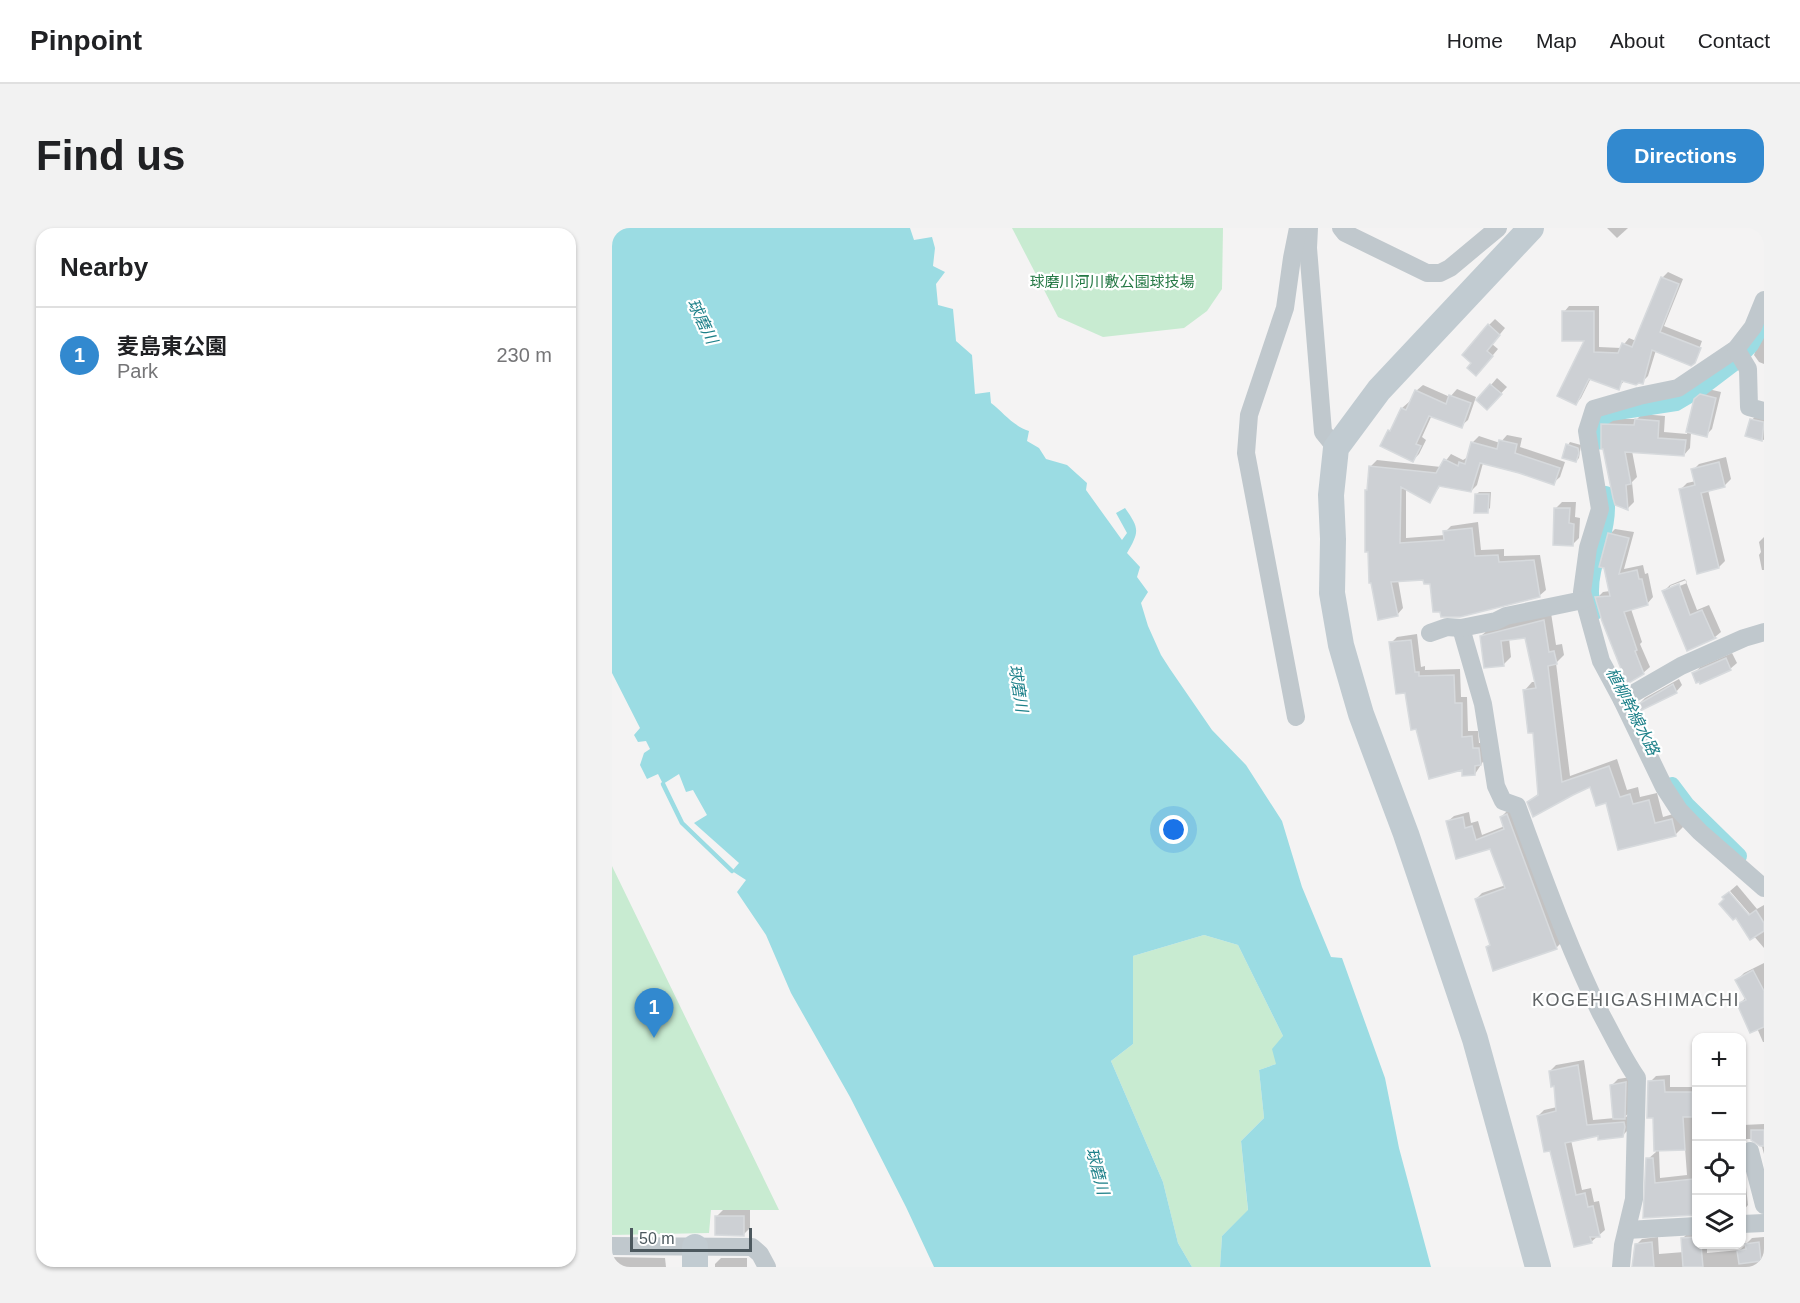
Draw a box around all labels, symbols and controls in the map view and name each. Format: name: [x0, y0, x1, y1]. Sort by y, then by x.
text: Pinpoint: [30, 25, 142, 56]
text: Home: [1447, 29, 1503, 52]
text: Map: [1536, 29, 1577, 52]
text: About: [1610, 29, 1665, 52]
text: Contact: [1698, 29, 1770, 52]
button: Directions: [1607, 129, 1764, 183]
text: Find us: [36, 132, 185, 179]
text: Nearby: [60, 252, 148, 282]
park label: 球磨川河川敷公園球技場: [1029, 273, 1195, 290]
water label: 球磨川: [684, 296, 722, 348]
text: 麦島東公園: [117, 334, 227, 359]
text: 1: [74, 344, 85, 366]
text: 230 m: [496, 344, 552, 366]
text: Park: [117, 360, 158, 382]
water label: 球磨川: [1006, 663, 1031, 715]
water label: 植柳幹線水路: [1603, 665, 1663, 760]
your location: [1159, 815, 1188, 844]
pin: 1: [634, 988, 674, 1038]
district label: KOGEHIGASHIMACHI: [1532, 990, 1740, 1010]
map controls: [1692, 1033, 1746, 1249]
button: +: [1692, 1033, 1746, 1087]
button: −: [1692, 1087, 1746, 1141]
button: locate: [1692, 1141, 1746, 1195]
water label: 球磨川: [1083, 1146, 1112, 1198]
button: layers: [1692, 1195, 1746, 1249]
scale bar: [630, 1225, 752, 1252]
text: 50 m: [639, 1230, 675, 1247]

